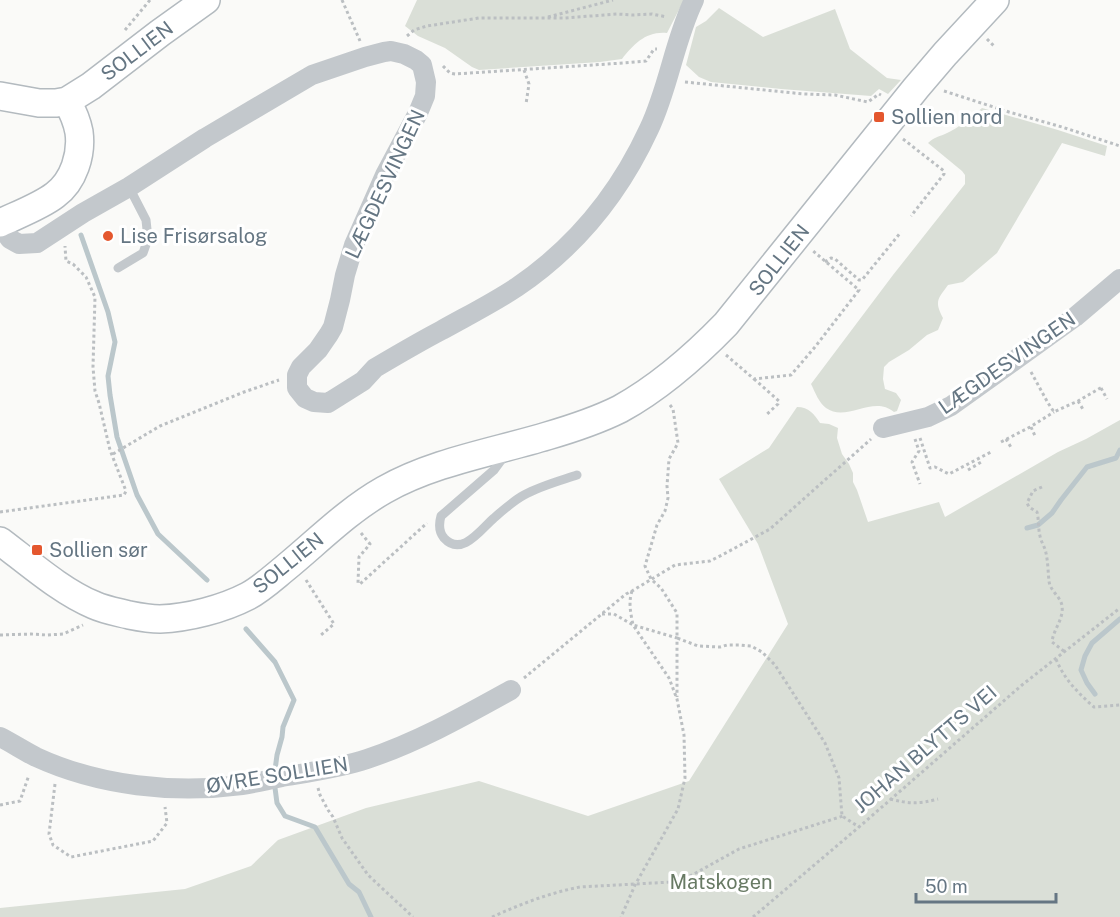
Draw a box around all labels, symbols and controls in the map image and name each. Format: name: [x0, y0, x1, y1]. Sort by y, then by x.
street label: SOLLIEN: [96, 16, 178, 86]
place label: Sollien nord: [891, 105, 1003, 129]
street label: LÆGDESVINGEN: [340, 106, 430, 262]
marker: Sollien nord: [872, 110, 886, 124]
street label: SOLLIEN: [744, 219, 814, 301]
place label: Lise Frisørsalog: [120, 224, 267, 248]
marker: Lise Frisørsalog: [101, 229, 115, 243]
street label: LÆGDESVINGEN: [934, 307, 1080, 419]
street label: SOLLIEN: [248, 527, 328, 599]
place label: Sollien sør: [49, 538, 148, 562]
marker: Sollien sør: [30, 543, 44, 557]
street label: JOHAN BLYTTS VEI: [849, 680, 1001, 818]
street label: ØVRE SOLLIEN: [204, 752, 350, 798]
scale bar: [916, 866, 1056, 904]
park label: Matskogen: [669, 870, 773, 894]
text: 50 m: [925, 876, 968, 897]

